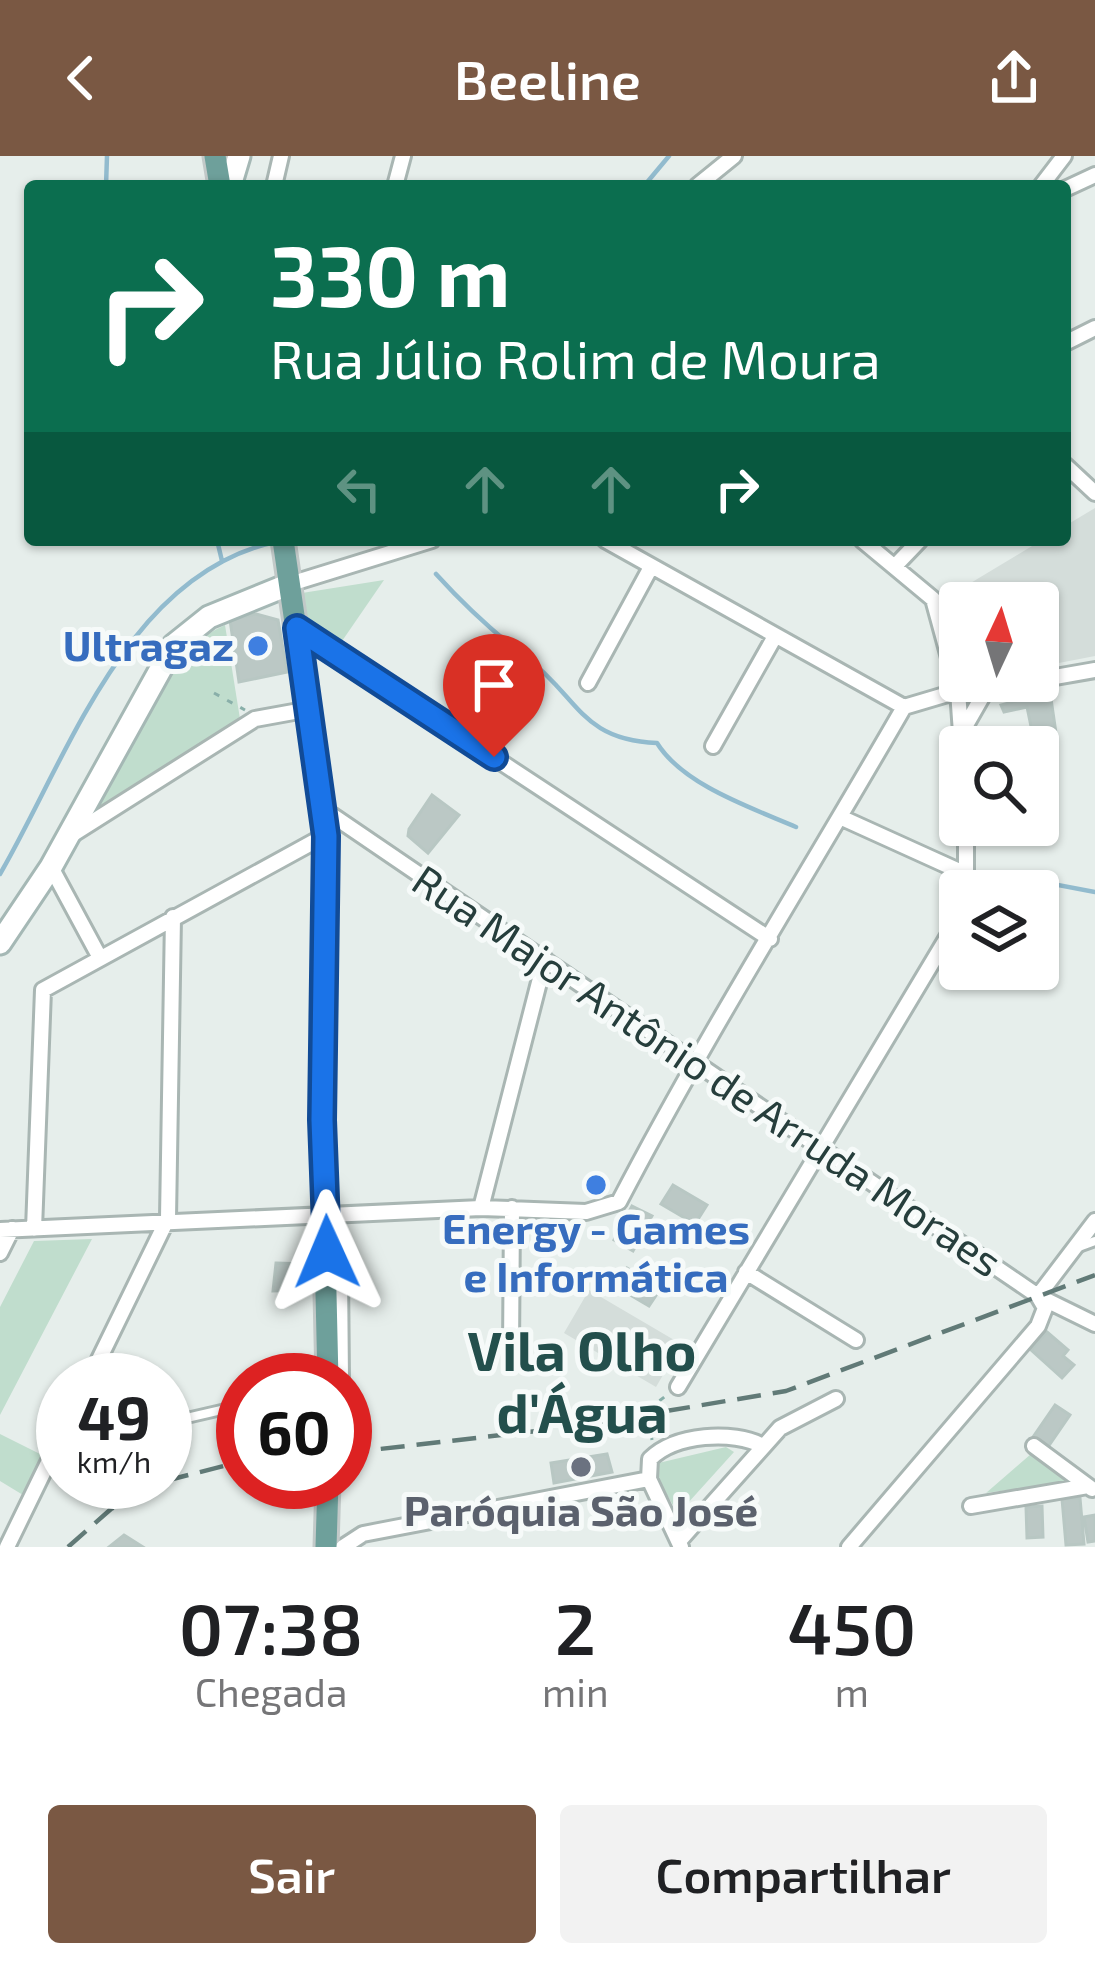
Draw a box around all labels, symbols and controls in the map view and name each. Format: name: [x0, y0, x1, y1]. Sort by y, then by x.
icon: back: [48, 45, 114, 111]
icon: share: [981, 45, 1047, 111]
text: Beeline: [454, 46, 641, 111]
text: 330 m: [270, 223, 510, 324]
icon: right: [72, 228, 228, 384]
text: Rua Júlio Rolim de Moura: [270, 325, 881, 390]
icon: left: [326, 456, 392, 522]
icon: ahead: [452, 456, 518, 522]
icon: ahead: [578, 456, 644, 522]
icon: right: [704, 456, 770, 522]
north arrow: [939, 582, 1059, 702]
map controls: [939, 582, 1059, 990]
place label: Ultragaz: [63, 619, 234, 669]
marker: Ultragaz: [245, 633, 271, 659]
pin: [443, 634, 545, 757]
icon: arrive: [461, 652, 527, 718]
button: search: [939, 726, 1059, 846]
street label: Rua Major Antônio de Arruda Moraes: [404, 853, 1012, 1286]
button: layers: [939, 870, 1059, 990]
marker: Energy - Games e Informática: [583, 1172, 609, 1198]
position arrow: [264, 1189, 390, 1315]
place label: Energy - Games e Informática: [442, 1202, 750, 1300]
district label: Vila Olho d'Água: [468, 1317, 696, 1444]
speed limit sign: 60: [216, 1353, 372, 1509]
text: 49: [77, 1380, 151, 1452]
text: km/h: [77, 1443, 151, 1479]
marker: Paróquia São José: [568, 1454, 594, 1480]
place label: Paróquia São José: [404, 1484, 758, 1534]
text: 07:38: [179, 1583, 363, 1669]
text: 2: [555, 1583, 596, 1669]
text: 450: [787, 1583, 916, 1669]
text: Chegada: [195, 1668, 347, 1715]
text: min: [542, 1668, 609, 1715]
text: m: [835, 1668, 869, 1715]
button: Sair: [48, 1805, 536, 1943]
button: Compartilhar: [560, 1805, 1047, 1943]

